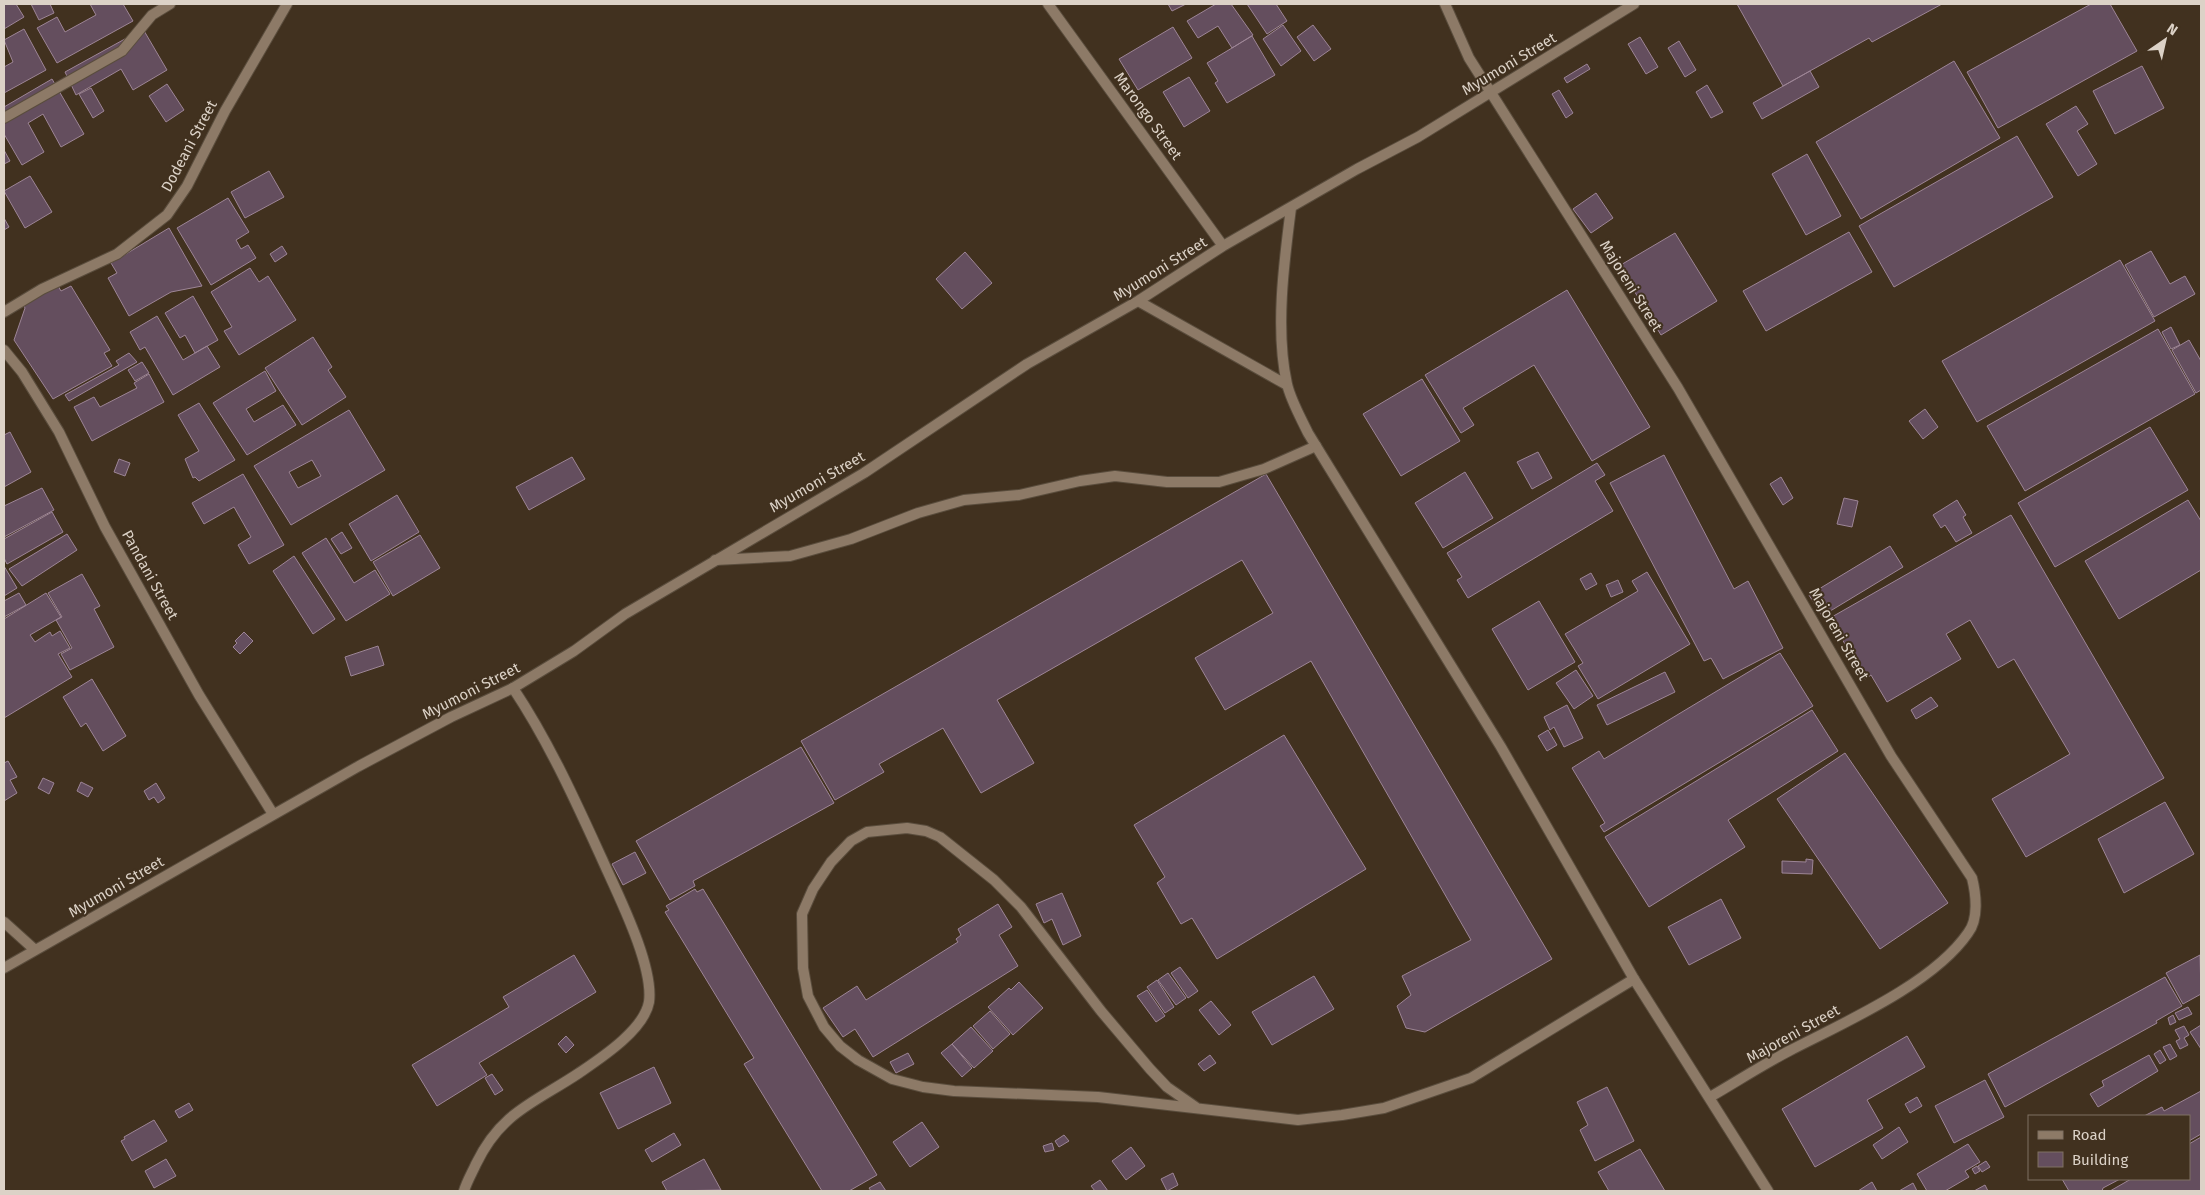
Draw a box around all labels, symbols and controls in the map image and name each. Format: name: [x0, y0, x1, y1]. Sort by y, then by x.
north arrow: [2140, 15, 2190, 65]
text: N: [2163, 20, 2181, 39]
street label: Myumoni Street: [1458, 28, 1560, 99]
street label: Marongo Street: [1110, 69, 1186, 164]
street label: Dodeani Street: [157, 97, 221, 195]
street label: Myumoni Street: [1110, 233, 1211, 305]
street label: Majoreni Street: [1596, 237, 1666, 335]
street label: Myumoni Street: [766, 447, 868, 517]
street label: Pandani Street: [118, 527, 182, 623]
street label: Majoreni Street: [1805, 585, 1873, 684]
street label: Myumoni Street: [419, 658, 523, 723]
street label: Myumoni Street: [65, 852, 167, 922]
street label: Majoreni Street: [1743, 1001, 1843, 1067]
legend: [2028, 1115, 2190, 1180]
text: Road: [2072, 1126, 2107, 1144]
text: Building: [2072, 1151, 2128, 1169]

